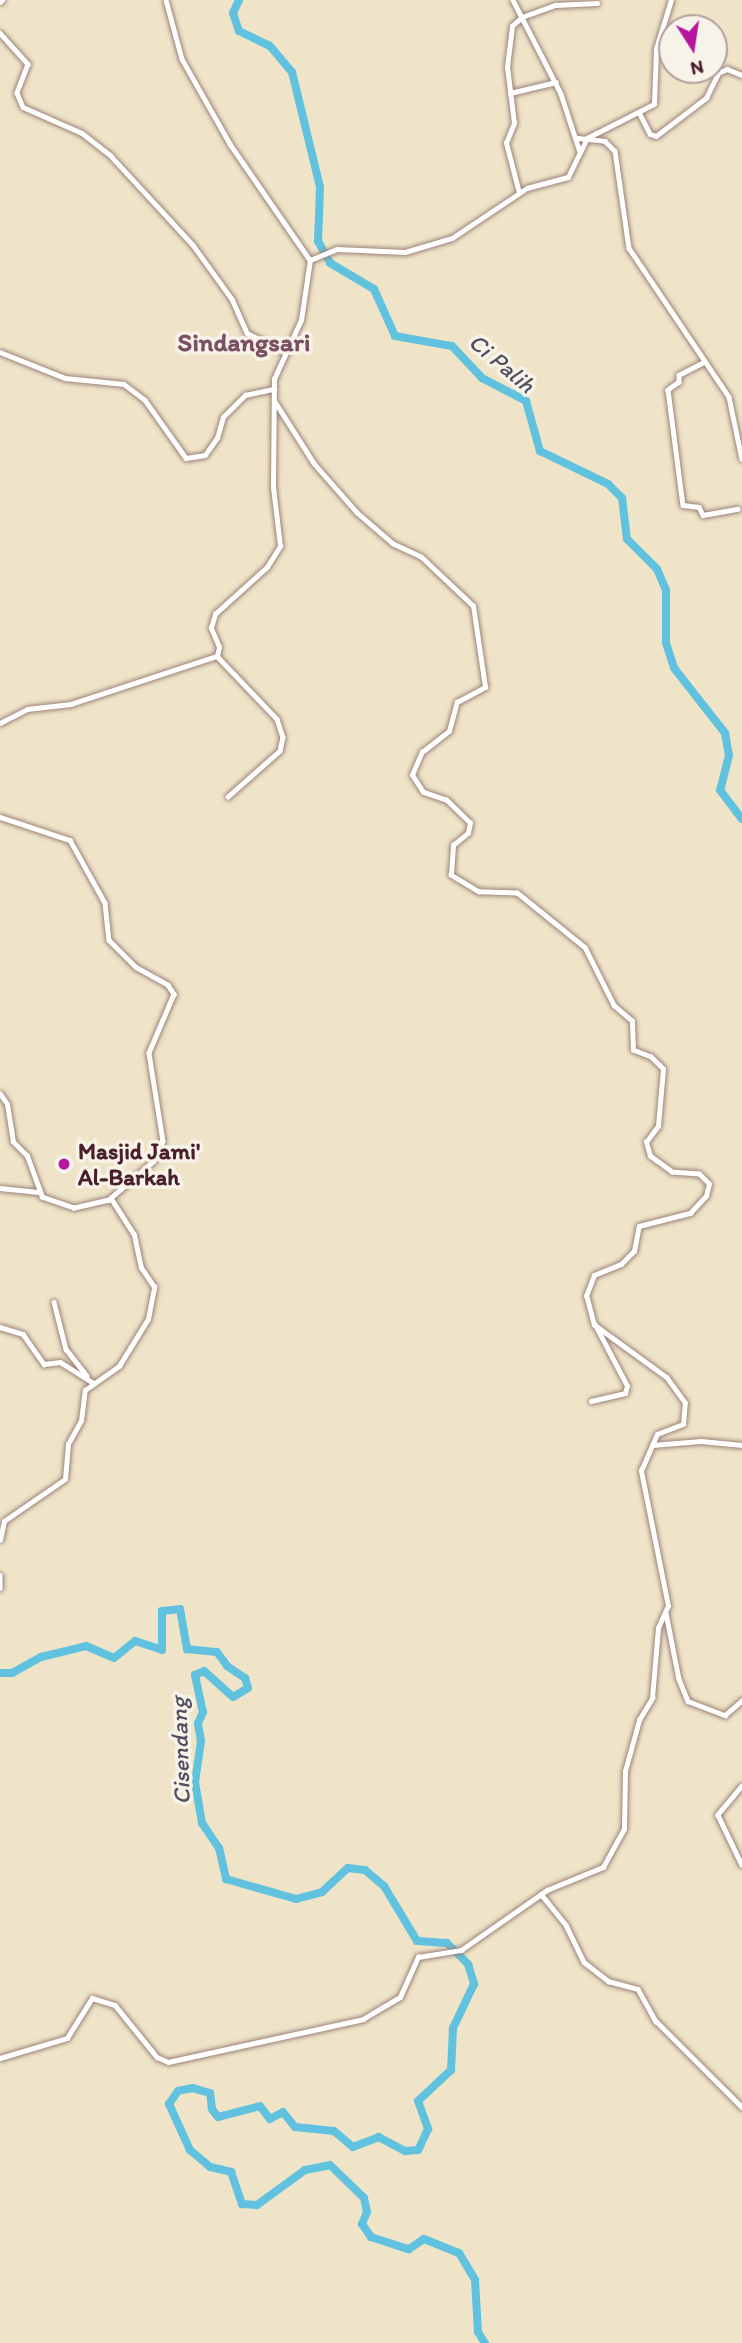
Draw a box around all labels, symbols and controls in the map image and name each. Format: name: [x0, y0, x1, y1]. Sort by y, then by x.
north arrow: [658, 14, 728, 84]
text: N: [688, 55, 706, 81]
district label: Sindangsari: [178, 327, 310, 359]
water label: Ci Palih: [463, 327, 541, 399]
place label: Masjid Jami' Al-Barkah: [78, 1137, 200, 1191]
marker: Masjid Jami' Al-Barkah: [56, 1156, 72, 1172]
water label: Cisendang: [164, 1697, 196, 1805]

